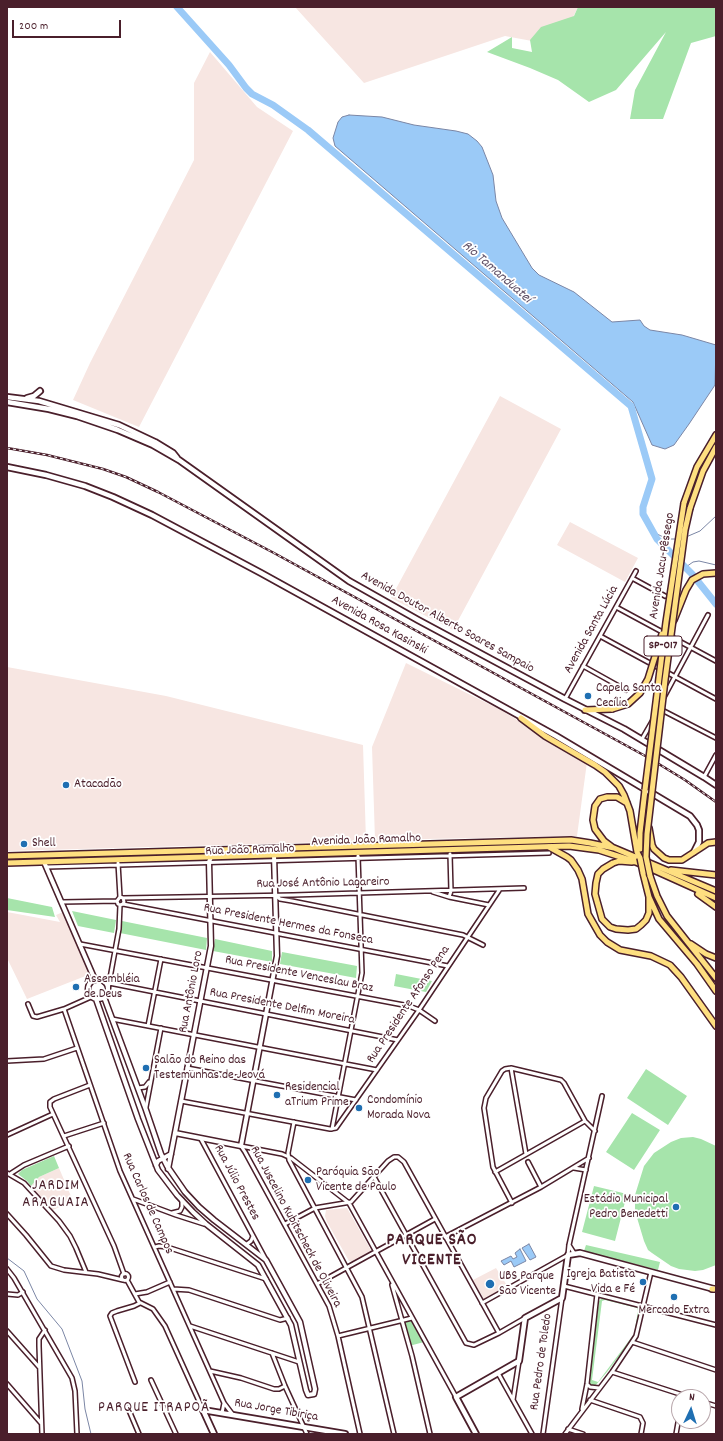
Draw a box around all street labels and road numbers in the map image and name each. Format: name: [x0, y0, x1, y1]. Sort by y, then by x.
street label: Avenida Jacu-Pêssego: [647, 512, 679, 620]
street label: Avenida Doutor Alberto Soares Sampaio: [358, 569, 536, 677]
street label: Avenida Santa Lúcia: [561, 583, 623, 677]
street label: Avenida Rosa Kasinski: [328, 593, 430, 659]
road number: SP-017: [644, 636, 682, 656]
street label: Avenida João Ramalho: [311, 831, 421, 851]
street label: Rua João Ramalho: [205, 842, 295, 860]
street label: Rua José Antônio Lagareiro: [256, 875, 390, 893]
street label: Rua Presidente Hermes da Fonseca: [202, 901, 374, 949]
street label: Rua Presidente Afonso Pena: [364, 943, 454, 1067]
street label: Rua Antônio Loro: [176, 950, 208, 1034]
street label: Rua Presidente Venceslau Braz: [223, 953, 375, 997]
street label: Rua Presidente Delfim Moreira: [208, 985, 356, 1029]
street label: Rua Júlio Prestes: [210, 1142, 262, 1224]
street label: Rua Juscelino Kubitscheck de Oliveira: [246, 1144, 344, 1310]
street label: Rua Carlos de Campos: [118, 1151, 176, 1257]
street label: Rua Pedro de Toledo: [527, 1313, 557, 1411]
street label: Rua Jorge Tibiriça: [233, 1396, 319, 1426]

